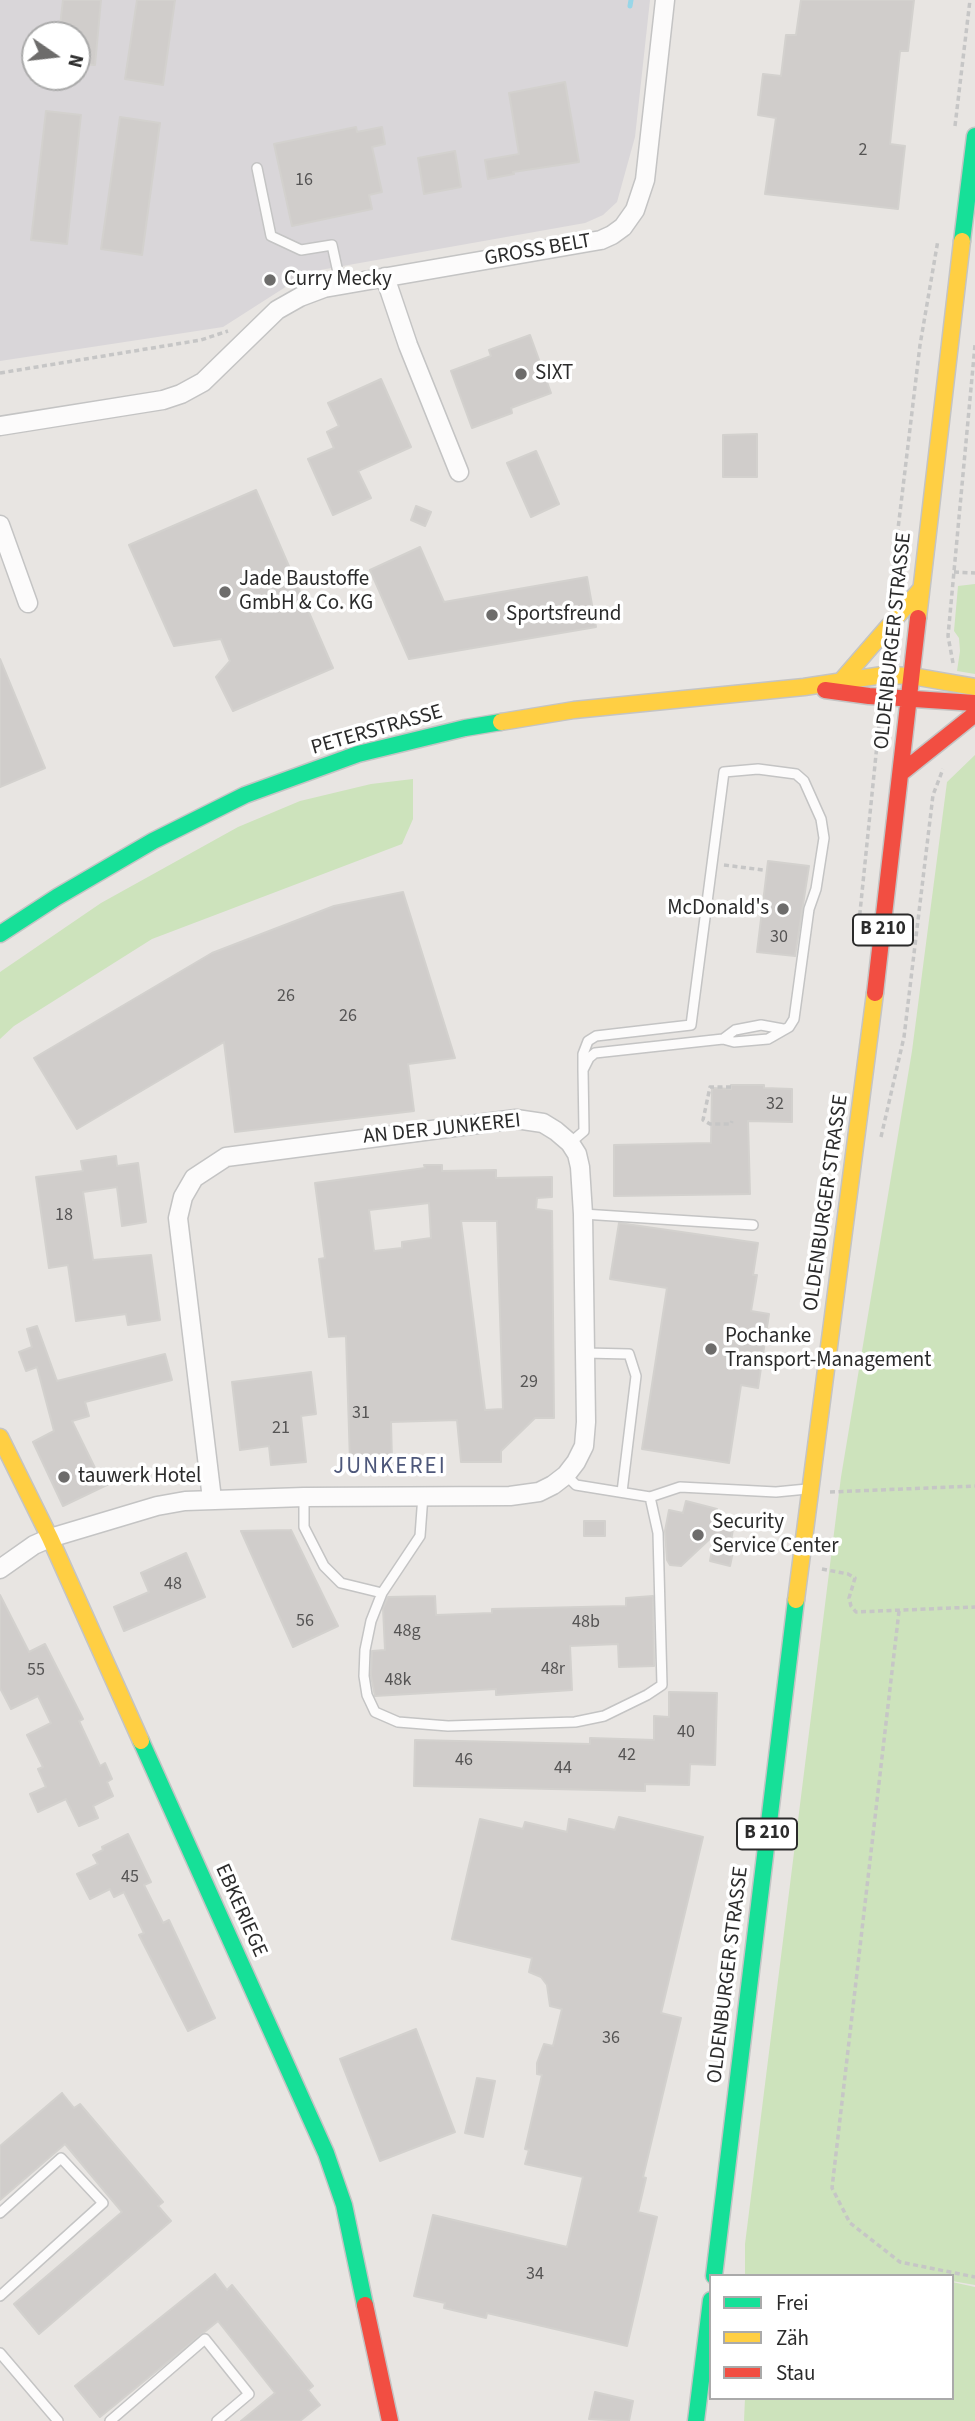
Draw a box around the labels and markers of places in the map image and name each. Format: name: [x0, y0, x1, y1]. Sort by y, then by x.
place label: Curry Mecky: [284, 267, 392, 293]
marker: Curry Mecky: [262, 272, 278, 288]
place label: SIXT: [535, 361, 573, 387]
marker: SIXT: [513, 366, 529, 382]
place label: Jade Baustoffe GmbH & Co. KG: [239, 567, 373, 617]
marker: Jade Baustoffe GmbH & Co. KG: [217, 584, 233, 600]
place label: Sportsfreund: [506, 602, 621, 628]
marker: Sportsfreund: [484, 607, 500, 623]
place label: McDonald's: [667, 896, 769, 922]
marker: McDonald's: [775, 901, 791, 917]
place label: Pochanke Transport-Management: [725, 1324, 931, 1374]
marker: Pochanke Transport-Management: [703, 1341, 719, 1357]
place label: tauwerk Hotel: [78, 1464, 201, 1490]
marker: tauwerk Hotel: [56, 1469, 72, 1485]
place label: Security Service Center: [712, 1510, 839, 1560]
marker: Security Service Center: [690, 1527, 706, 1543]

